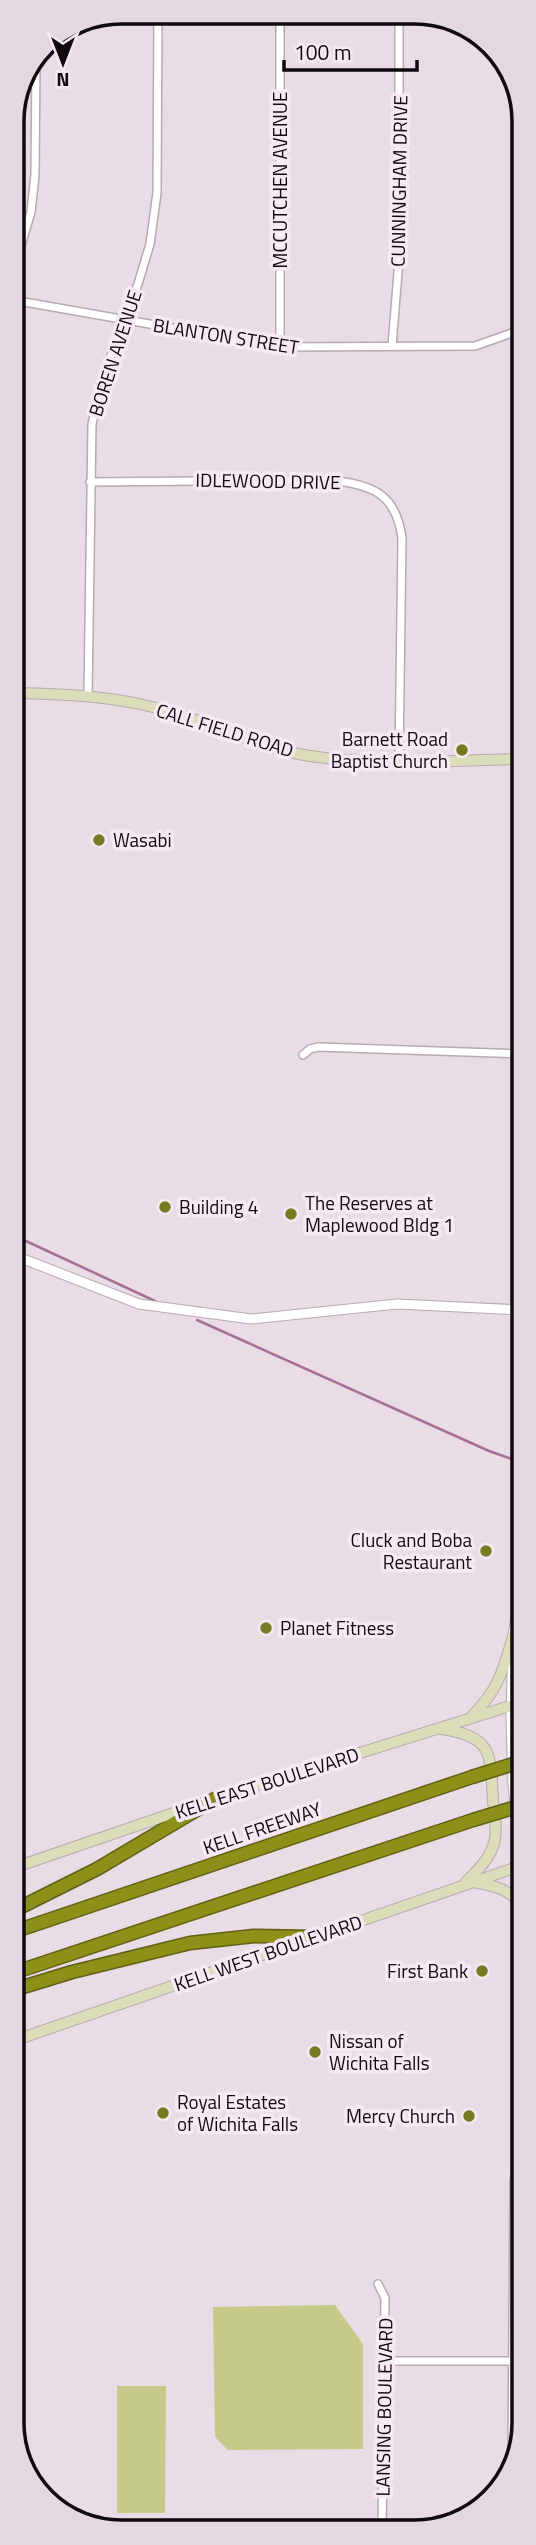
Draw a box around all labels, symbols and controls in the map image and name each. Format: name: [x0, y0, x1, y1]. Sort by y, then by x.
north arrow: [28, 28, 98, 98]
scale bar: [284, 28, 417, 72]
text: 100 m: [294, 36, 351, 68]
text: N: [56, 66, 70, 95]
street label: MCCUTCHEN AVENUE: [265, 91, 294, 269]
street label: CUNNINGHAM DRIVE: [383, 95, 414, 267]
street label: BOREN AVENUE: [80, 286, 149, 420]
street label: BLANTON STREET: [151, 310, 301, 361]
street label: IDLEWOOD DRIVE: [195, 465, 341, 496]
street label: CALL FIELD ROAD: [153, 695, 297, 764]
place label: Barnett Road Baptist Church: [331, 724, 448, 775]
marker: Barnett Road Baptist Church: [454, 742, 470, 758]
place label: Wasabi: [113, 825, 172, 854]
marker: Wasabi: [91, 832, 107, 848]
place label: The Reserves at Maplewood Bldg 1: [305, 1188, 454, 1239]
place label: Building 4: [179, 1192, 258, 1221]
marker: Building 4: [157, 1199, 173, 1215]
marker: The Reserves at Maplewood Bldg 1: [283, 1206, 299, 1222]
place label: Cluck and Boba Restaurant: [350, 1525, 472, 1576]
marker: Cluck and Boba Restaurant: [478, 1543, 494, 1559]
place label: Planet Fitness: [280, 1613, 394, 1642]
marker: Planet Fitness: [258, 1620, 274, 1636]
street label: KELL EAST BOULEVARD: [171, 1739, 363, 1826]
street label: KELL FREEWAY: [199, 1793, 326, 1861]
street label: KELL WEST BOULEVARD: [170, 1907, 366, 1998]
place label: First Bank: [387, 1956, 468, 1985]
marker: First Bank: [474, 1963, 490, 1979]
place label: Nissan of Wichita Falls: [329, 2026, 430, 2077]
marker: Nissan of Wichita Falls: [307, 2044, 323, 2060]
place label: Royal Estates of Wichita Falls: [177, 2087, 298, 2138]
place label: Mercy Church: [346, 2101, 455, 2130]
marker: Royal Estates of Wichita Falls: [155, 2105, 171, 2121]
marker: Mercy Church: [461, 2108, 477, 2124]
street label: LANSING BOULEVARD: [367, 2317, 400, 2497]

